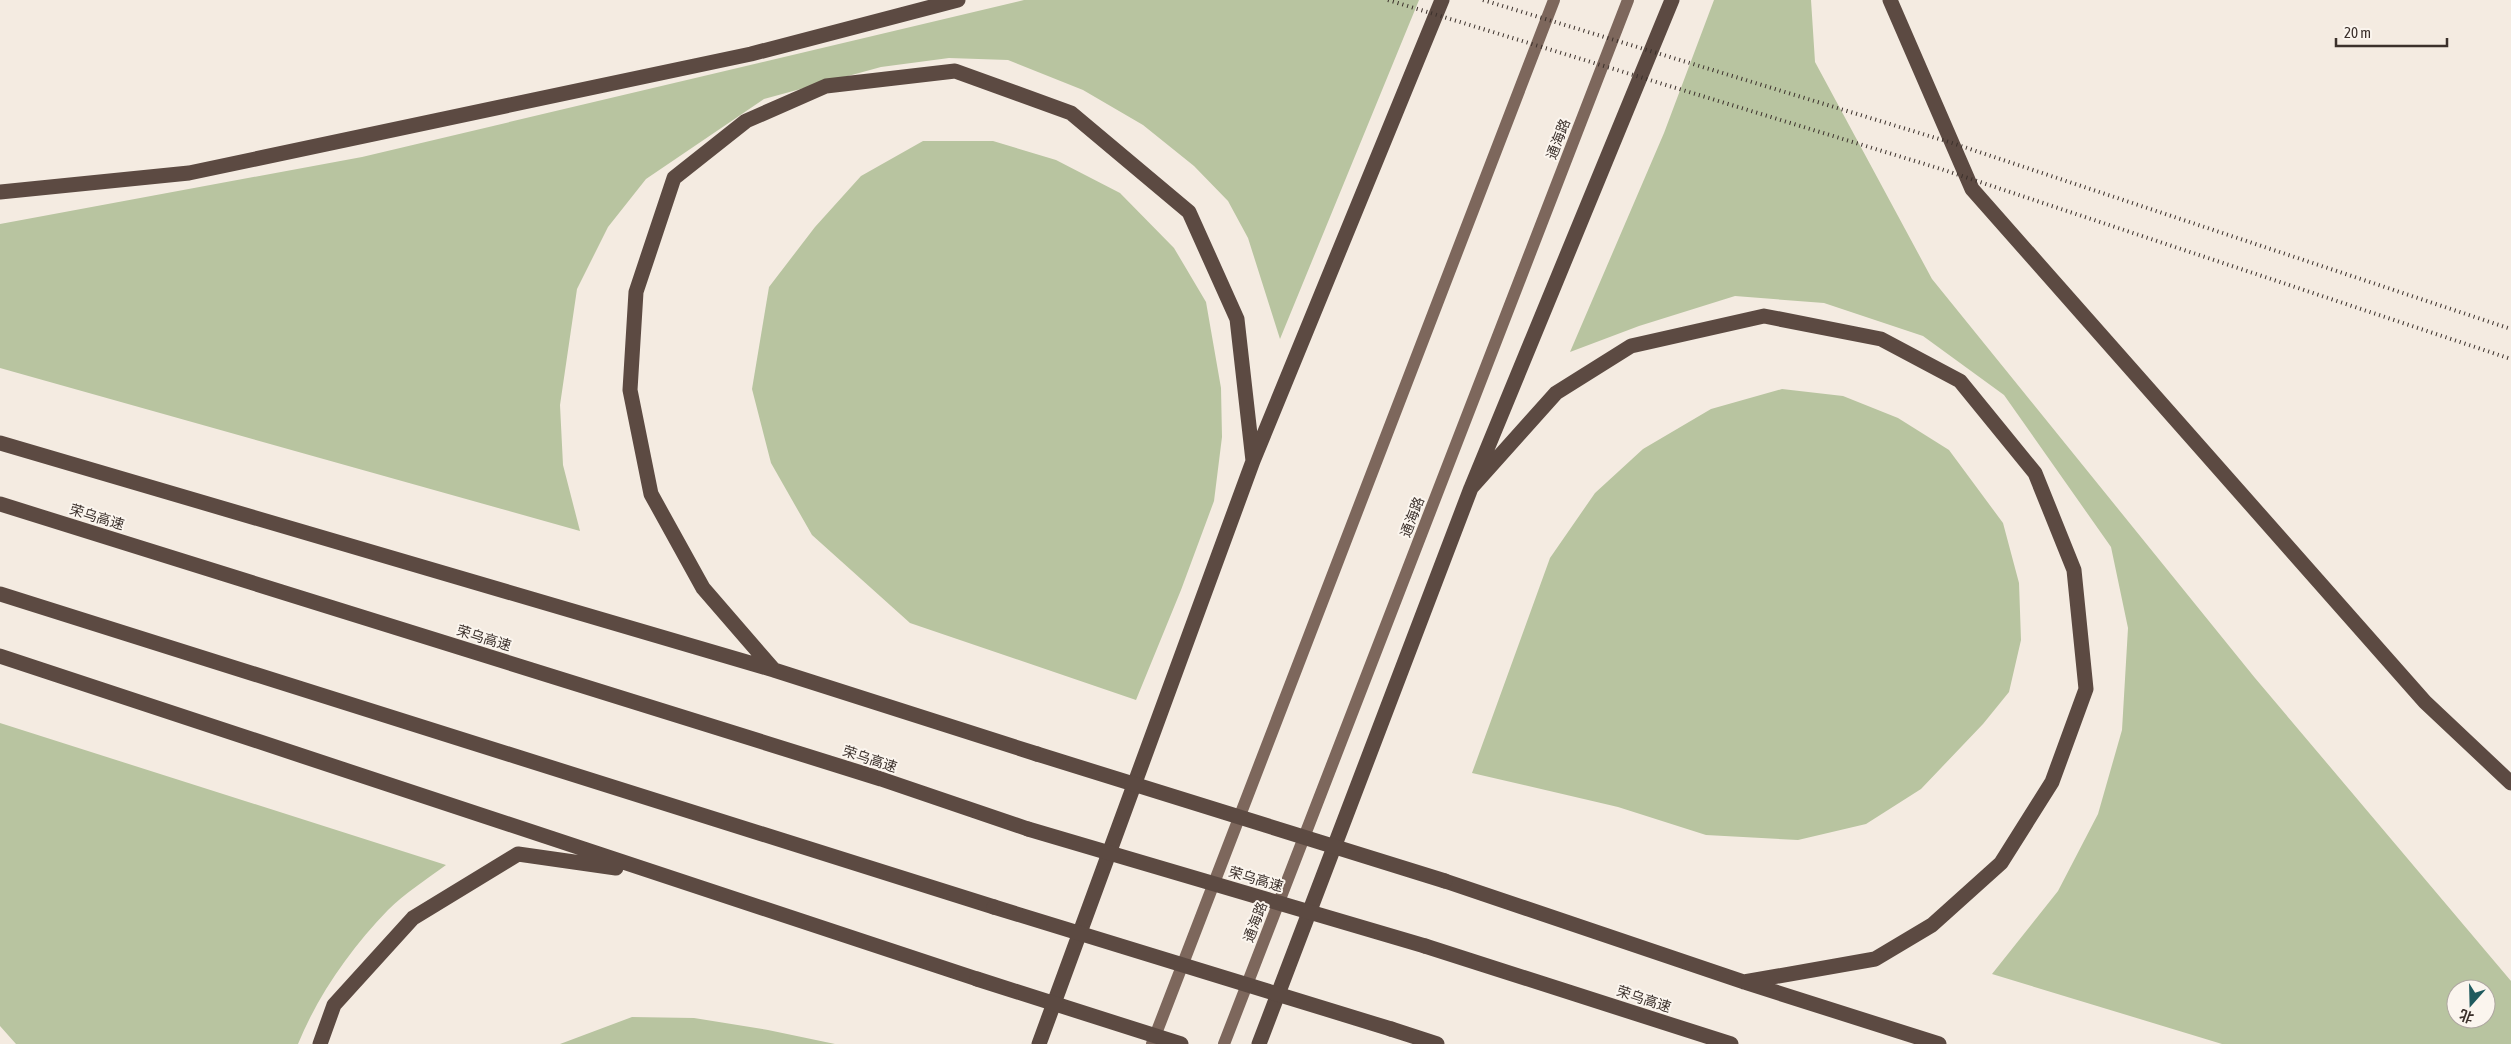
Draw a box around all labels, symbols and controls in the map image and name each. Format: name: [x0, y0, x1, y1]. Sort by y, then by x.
scale bar: [2336, 15, 2447, 47]
text: 20 m: [2344, 24, 2371, 41]
street label: 通海路: [1543, 117, 1573, 161]
street label: 通海路: [1397, 495, 1427, 539]
street label: 荣乌高速: [68, 501, 126, 533]
street label: 荣乌高速: [455, 622, 513, 654]
street label: 荣乌高速: [841, 743, 899, 775]
street label: 荣乌高速: [1227, 864, 1285, 894]
street label: 通海路: [1240, 900, 1270, 944]
north arrow: [2446, 979, 2496, 1029]
street label: 荣乌高速: [1615, 983, 1673, 1015]
text: 北: [2457, 1006, 2476, 1026]

